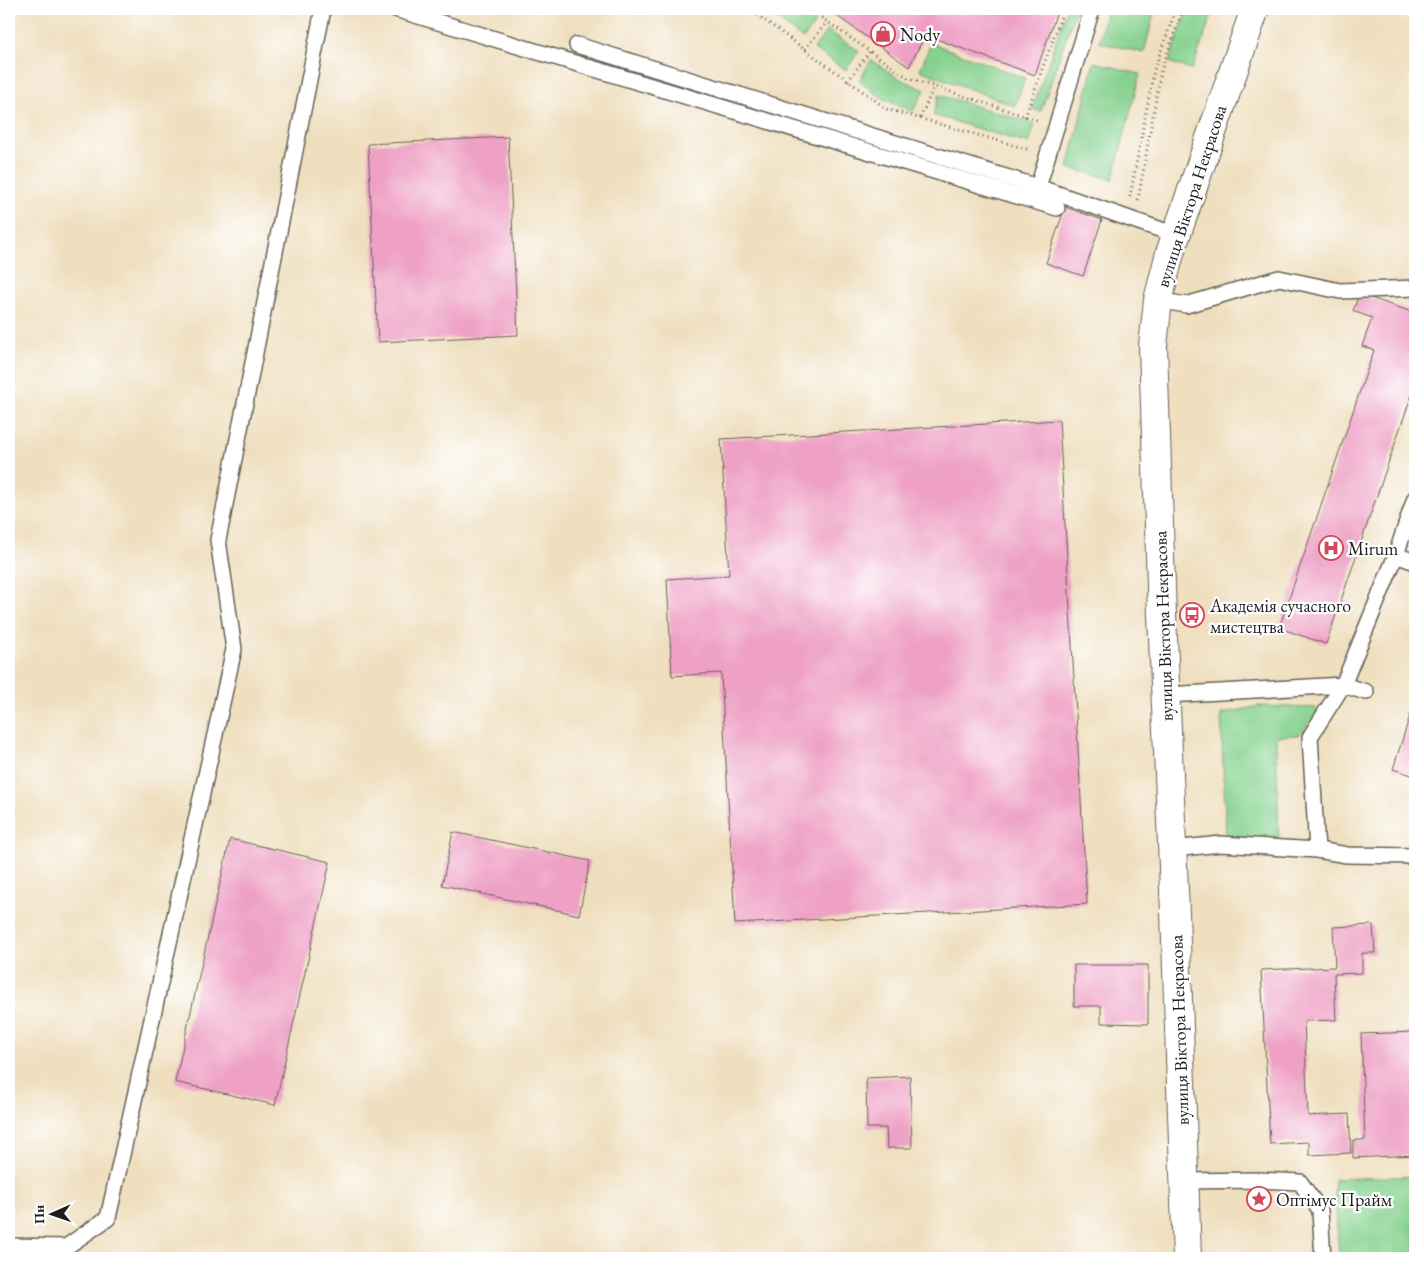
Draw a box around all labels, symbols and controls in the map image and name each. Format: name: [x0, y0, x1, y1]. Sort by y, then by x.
shop icon: Nody: [870, 21, 896, 47]
place label: Nody: [900, 23, 940, 46]
street label: вулиця Віктора Некрасова: [1151, 101, 1232, 290]
street label: вулиця Віктора Некрасова: [1148, 530, 1178, 722]
hospital icon: Mirum: [1318, 535, 1344, 561]
place label: Mirum: [1348, 537, 1398, 560]
place label: Академія сучасного мистецтва: [1209, 594, 1351, 638]
bus stop icon: Академія сучасного мистецтва: [1179, 602, 1205, 628]
street label: вулиця Віктора Некрасова: [1164, 934, 1194, 1126]
place icon: Оптімус Прайм: [1246, 1186, 1272, 1212]
place label: Оптімус Прайм: [1276, 1188, 1393, 1211]
north arrow: [28, 1190, 78, 1240]
text: Пн: [30, 1205, 48, 1224]

